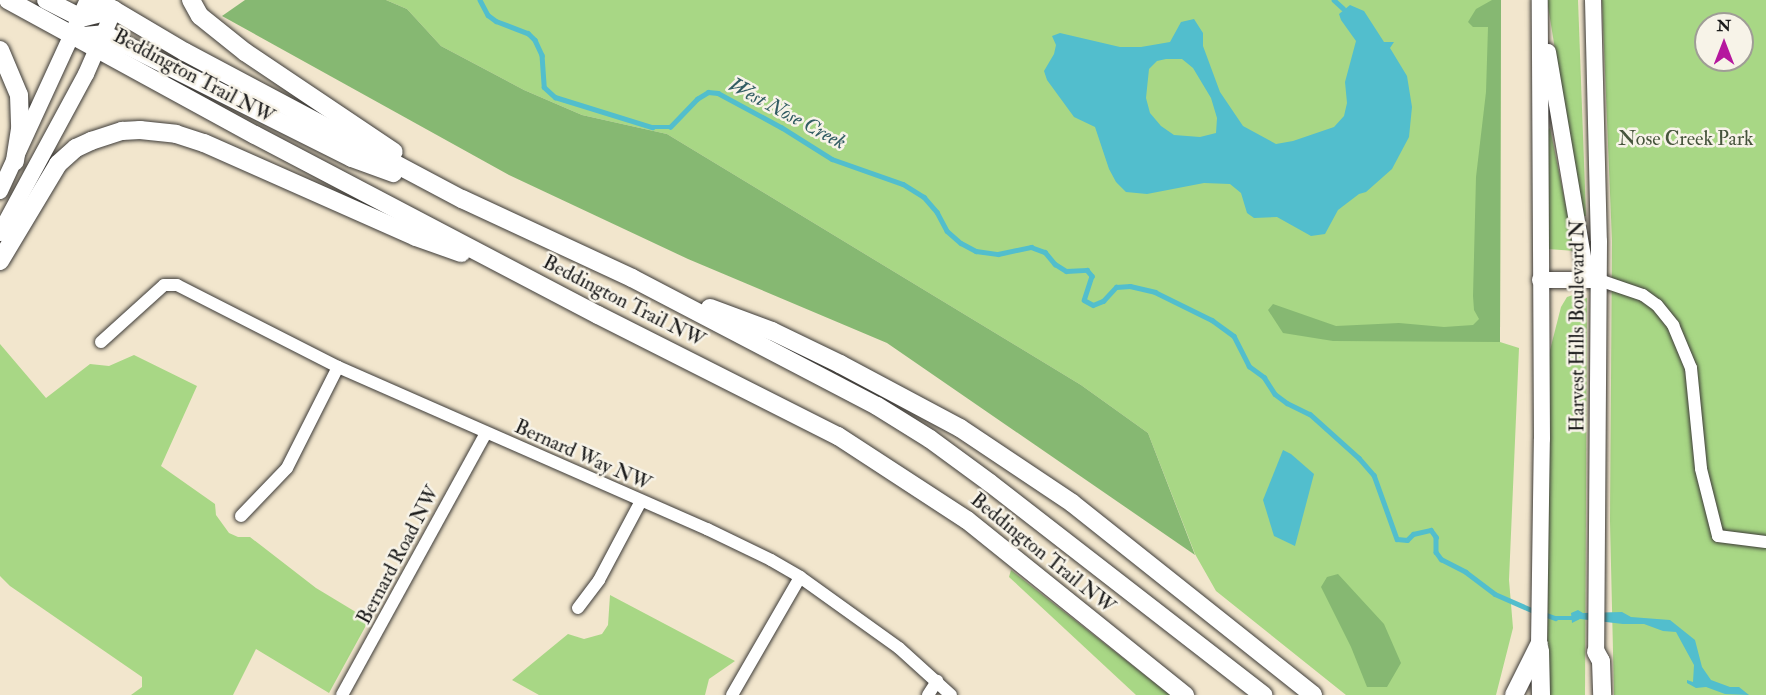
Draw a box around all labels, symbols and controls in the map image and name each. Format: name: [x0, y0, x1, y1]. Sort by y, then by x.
north arrow: [1694, 12, 1754, 72]
text: N: [1717, 16, 1731, 36]
street label: Beddington Trail NW: [110, 24, 278, 128]
water label: West Nose Creek: [724, 72, 850, 156]
park label: Nose Creek Park: [1618, 126, 1754, 150]
street label: Harvest Hills Boulevard N: [1565, 220, 1589, 432]
street label: Beddington Trail NW: [539, 250, 709, 352]
street label: Bernard Way NW: [511, 414, 655, 496]
street label: Bernard Road NW: [351, 482, 445, 628]
street label: Beddington Trail NW: [966, 488, 1120, 618]

